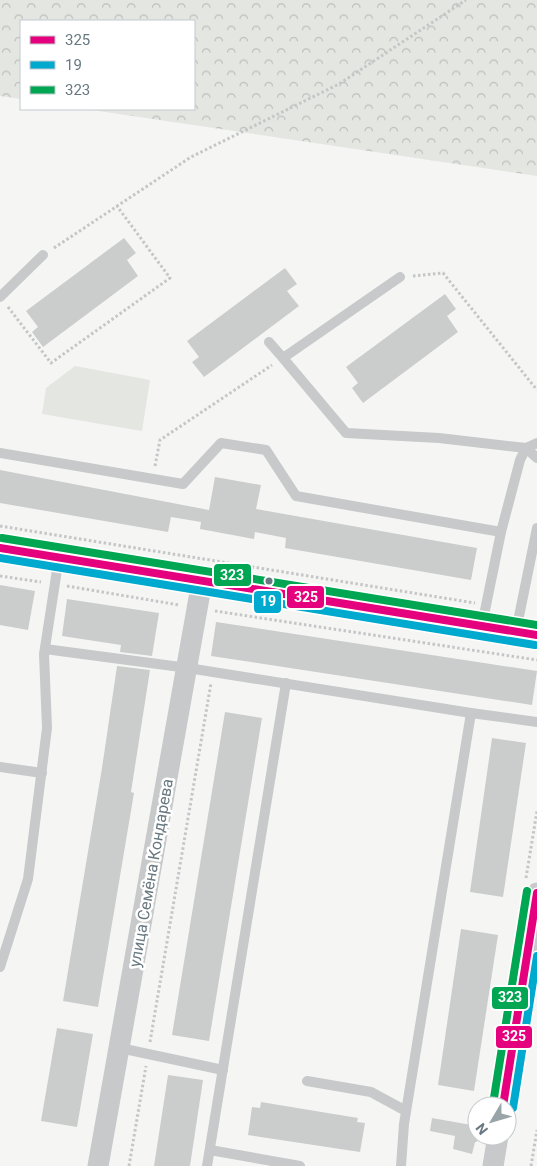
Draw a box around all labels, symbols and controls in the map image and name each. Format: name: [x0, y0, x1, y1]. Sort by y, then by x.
legend: [20, 20, 195, 110]
text: 325: [65, 31, 90, 49]
text: 19: [65, 56, 82, 74]
text: 323: [65, 81, 90, 99]
line badge: 323: [213, 563, 252, 587]
text: 323: [220, 567, 244, 583]
unlabelled marker: [264, 576, 274, 586]
line badge: 325: [286, 585, 325, 609]
text: 325: [294, 589, 318, 605]
line badge: 19: [253, 590, 282, 614]
text: 19: [260, 593, 276, 609]
street label: улица Семёна Кондарева: [125, 777, 177, 969]
line badge: 323: [491, 986, 529, 1010]
text: 323: [498, 989, 522, 1005]
line badge: 325: [495, 1025, 533, 1049]
text: 325: [502, 1028, 526, 1044]
north arrow: [467, 1096, 517, 1146]
text: N: [472, 1120, 491, 1138]

